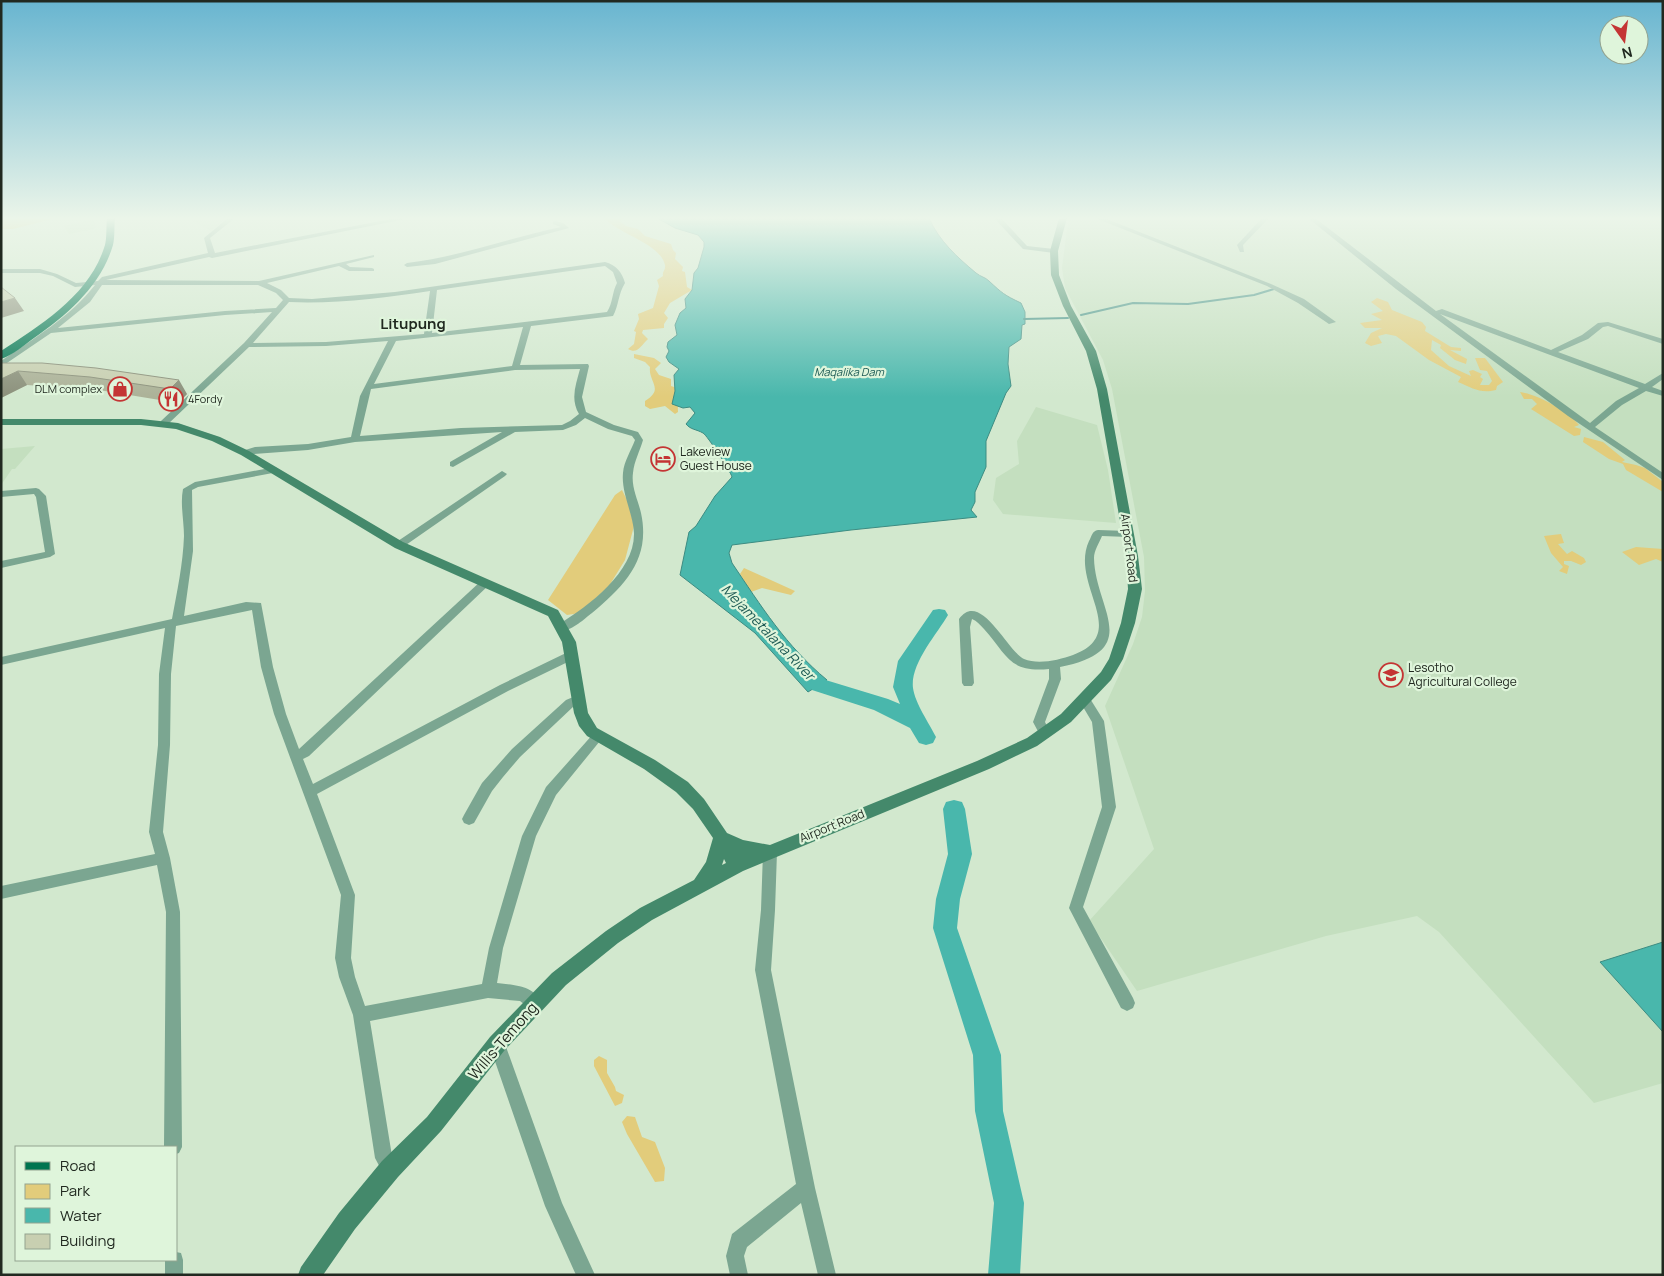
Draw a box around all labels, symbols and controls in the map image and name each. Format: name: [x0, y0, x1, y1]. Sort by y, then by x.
north arrow: [1599, 15, 1649, 65]
text: N: [1620, 43, 1634, 64]
district label: Litupung: [380, 313, 446, 334]
water label: Maqalika Dam: [814, 364, 885, 379]
shop icon: DLM complex: [107, 376, 133, 402]
place label: DLM complex: [35, 381, 102, 396]
restaurant icon: 4Fordy: [158, 386, 184, 412]
place label: 4Fordy: [188, 391, 223, 406]
place label: Lakeview Guest House: [680, 443, 752, 474]
hotel icon: Lakeview Guest House: [650, 446, 676, 472]
street label: Airport Road: [1117, 513, 1142, 583]
water label: Mejametalana River: [718, 579, 821, 685]
place label: Lesotho Agricultural College: [1408, 659, 1517, 690]
school or university icon: Lesotho Agricultural College: [1378, 662, 1404, 688]
street label: Airport Road: [797, 805, 867, 846]
street label: Willis-Temong: [463, 997, 542, 1084]
legend: [15, 1146, 178, 1261]
text: Road: [60, 1155, 96, 1176]
text: Park: [60, 1180, 90, 1201]
text: Water: [60, 1205, 102, 1226]
text: Building: [60, 1230, 115, 1251]

